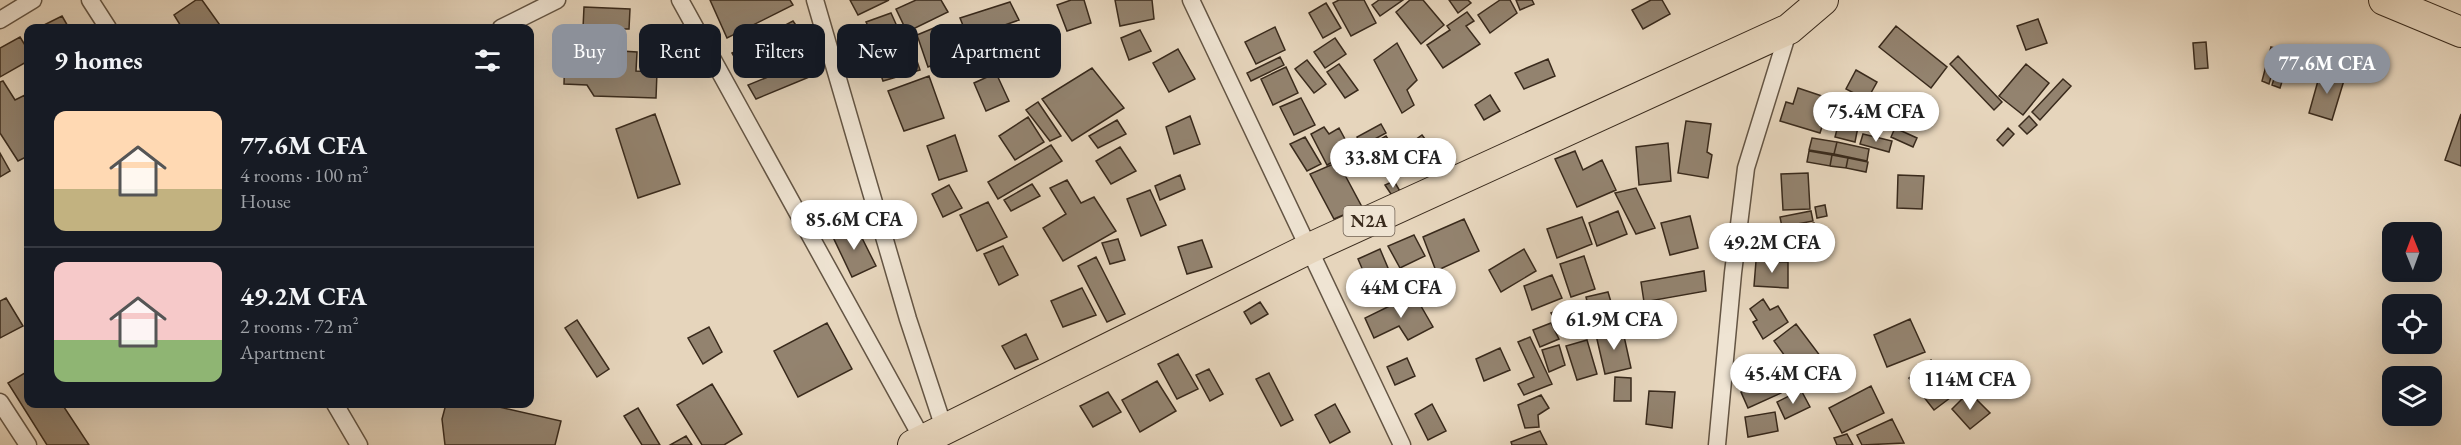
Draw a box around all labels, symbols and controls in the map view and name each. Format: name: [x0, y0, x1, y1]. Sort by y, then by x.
chip: Buy: [552, 24, 627, 78]
chip: Rent: [639, 24, 721, 78]
chip: Filters: [733, 24, 825, 78]
chip: New: [837, 24, 918, 78]
chip: Apartment: [930, 24, 1061, 78]
text: 9 homes: [54, 43, 143, 77]
icon: filters: [471, 44, 504, 77]
pin: 77.6M CFA: [2258, 44, 2396, 95]
text: 77.6M CFA: [2278, 50, 2376, 76]
pin: 75.4M CFA: [1807, 92, 1945, 143]
text: 75.4M CFA: [1827, 98, 1925, 124]
text: 77.6M CFA: [240, 128, 367, 162]
icon: home: [102, 135, 174, 207]
pin: 33.8M CFA: [1324, 138, 1462, 189]
text: 33.8M CFA: [1344, 144, 1442, 170]
text: 4 rooms · 100 m²: [240, 162, 368, 188]
text: House: [240, 188, 291, 214]
pin: 85.6M CFA: [785, 200, 923, 251]
text: 85.6M CFA: [805, 206, 903, 232]
road number: N2A: [1344, 206, 1394, 236]
north arrow: [2382, 222, 2442, 282]
map controls: [2382, 222, 2442, 426]
pin: 49.2M CFA: [1703, 223, 1841, 274]
text: 49.2M CFA: [1723, 229, 1821, 255]
pin: 44M CFA: [1346, 268, 1456, 319]
text: 44M CFA: [1360, 274, 1442, 300]
text: 49.2M CFA: [240, 279, 367, 313]
icon: home: [102, 286, 174, 358]
button: locate: [2382, 294, 2442, 354]
pin: 61.9M CFA: [1545, 300, 1683, 351]
text: 61.9M CFA: [1565, 306, 1663, 332]
text: 2 rooms · 72 m²: [240, 313, 359, 339]
text: Apartment: [240, 339, 325, 365]
pin: 45.4M CFA: [1724, 354, 1862, 405]
text: 45.4M CFA: [1744, 360, 1842, 386]
pin: 114M CFA: [1908, 360, 2032, 411]
text: 114M CFA: [1924, 366, 2016, 392]
button: layers: [2382, 366, 2442, 426]

